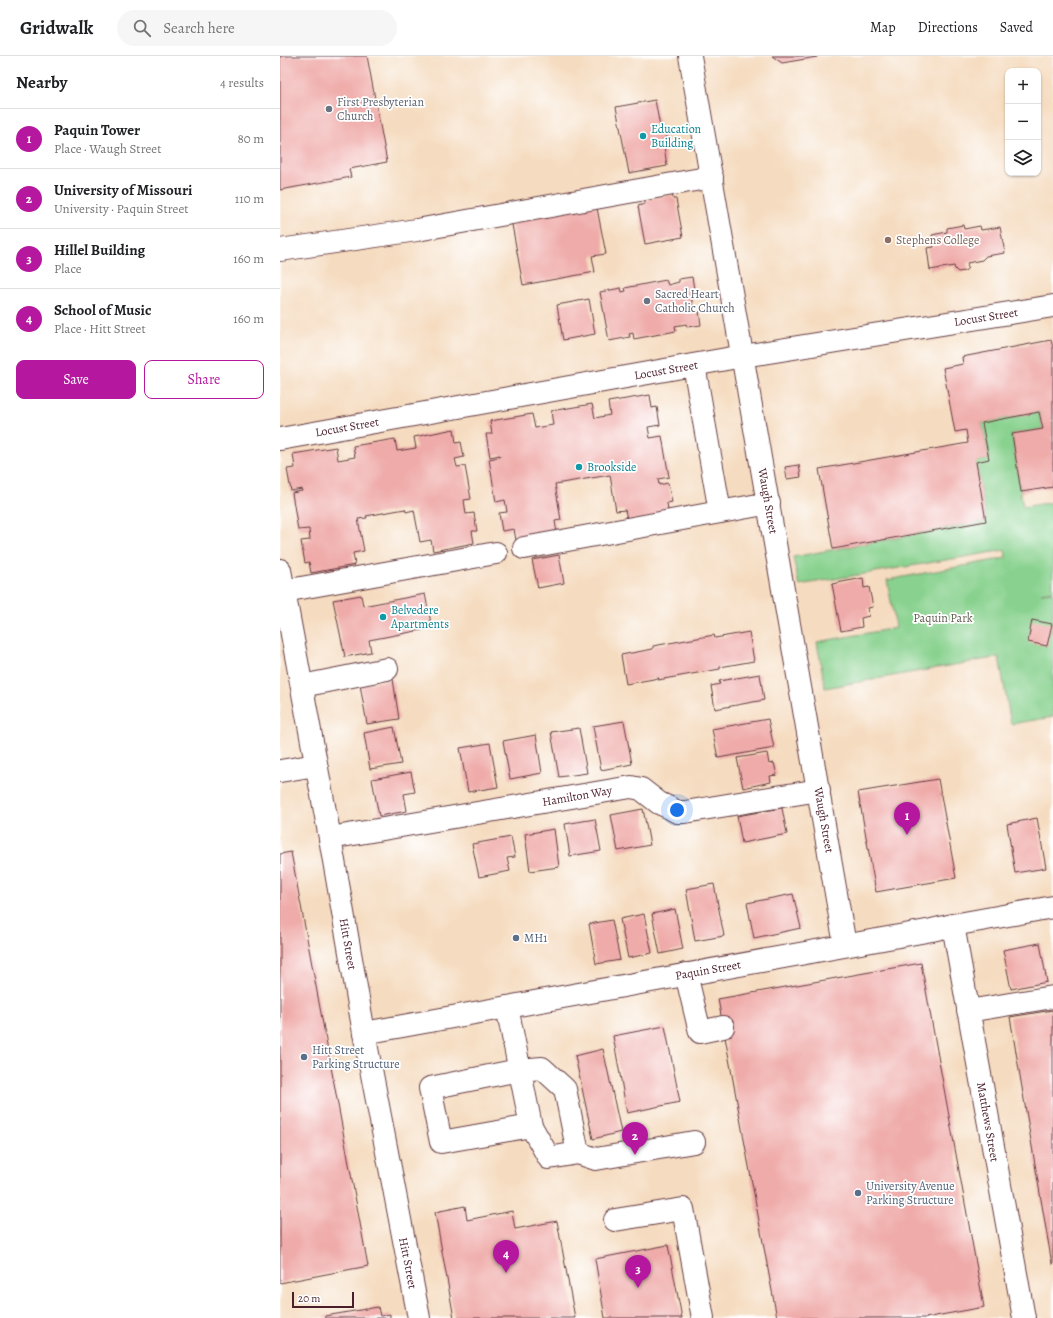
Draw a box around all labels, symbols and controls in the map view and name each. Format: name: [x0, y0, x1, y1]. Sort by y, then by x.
search box: [117, 10, 397, 46]
text: Gridwalk: [20, 15, 93, 41]
icon: search: [131, 17, 153, 39]
text: Search here: [163, 18, 235, 38]
text: Map: [870, 18, 896, 37]
text: Directions: [918, 18, 978, 37]
text: Saved: [1000, 18, 1033, 37]
map controls: [1005, 68, 1041, 176]
button: +: [1005, 68, 1041, 104]
text: Nearby: [16, 71, 67, 94]
text: 4 results: [220, 74, 264, 91]
place label: First Presbyterian Church: [337, 94, 424, 124]
marker: First Presbyterian Church: [324, 104, 334, 114]
button: −: [1005, 104, 1041, 140]
text: Paquin Tower: [54, 120, 140, 140]
place label: Education Building: [651, 121, 702, 151]
text: 1: [27, 130, 31, 147]
text: 80 m: [237, 130, 264, 147]
marker: Education Building: [638, 131, 648, 141]
text: Place · Waugh Street: [54, 140, 161, 157]
button: layers: [1005, 140, 1041, 176]
text: University of Missouri: [54, 180, 192, 200]
text: 2: [26, 190, 32, 207]
text: 110 m: [235, 190, 264, 207]
text: University · Paquin Street: [54, 200, 189, 217]
place label: Stephens College: [896, 232, 979, 248]
marker: Stephens College: [883, 235, 893, 245]
text: Hillel Building: [54, 240, 145, 260]
text: 3: [26, 250, 32, 267]
text: 160 m: [233, 250, 264, 267]
text: Place: [54, 260, 82, 277]
place label: Sacred Heart Catholic Church: [655, 286, 735, 316]
marker: Sacred Heart Catholic Church: [642, 296, 652, 306]
text: School of Music: [54, 300, 151, 320]
street label: Locust Street: [953, 304, 1019, 330]
text: 4: [26, 310, 32, 327]
text: 160 m: [233, 310, 264, 327]
text: Place · Hitt Street: [54, 320, 146, 337]
street label: Locust Street: [633, 357, 699, 383]
button: Save: [16, 360, 136, 399]
button: Share: [144, 360, 264, 399]
street label: Locust Street: [314, 414, 380, 440]
place label: Brookside: [587, 459, 636, 475]
marker: Brookside: [574, 462, 584, 472]
street label: Waugh Street: [754, 466, 782, 535]
place label: Belvedere Apartments: [390, 602, 449, 632]
park label: Paquin Park: [913, 610, 973, 626]
marker: Belvedere Apartments: [378, 612, 388, 622]
street label: Hamilton Way: [541, 782, 614, 810]
street label: Waugh Street: [810, 785, 838, 854]
your location: [667, 800, 687, 820]
pin: 1: [894, 802, 920, 835]
street label: Hitt Street: [336, 917, 360, 971]
place label: MH1: [524, 930, 547, 946]
marker: MH1: [511, 933, 521, 943]
street label: Paquin Street: [674, 956, 742, 984]
place label: Hitt Street Parking Structure: [312, 1042, 400, 1072]
marker: Hitt Street Parking Structure: [299, 1052, 309, 1062]
street label: Matthews Street: [973, 1081, 1003, 1163]
pin: 2: [622, 1122, 648, 1155]
place label: University Avenue Parking Structure: [866, 1178, 955, 1208]
marker: University Avenue Parking Structure: [853, 1188, 863, 1198]
street label: Hitt Street: [395, 1236, 421, 1290]
pin: 4: [493, 1240, 519, 1273]
pin: 3: [625, 1255, 651, 1288]
scale bar: [292, 1290, 354, 1309]
text: 20 m: [298, 1291, 320, 1306]

